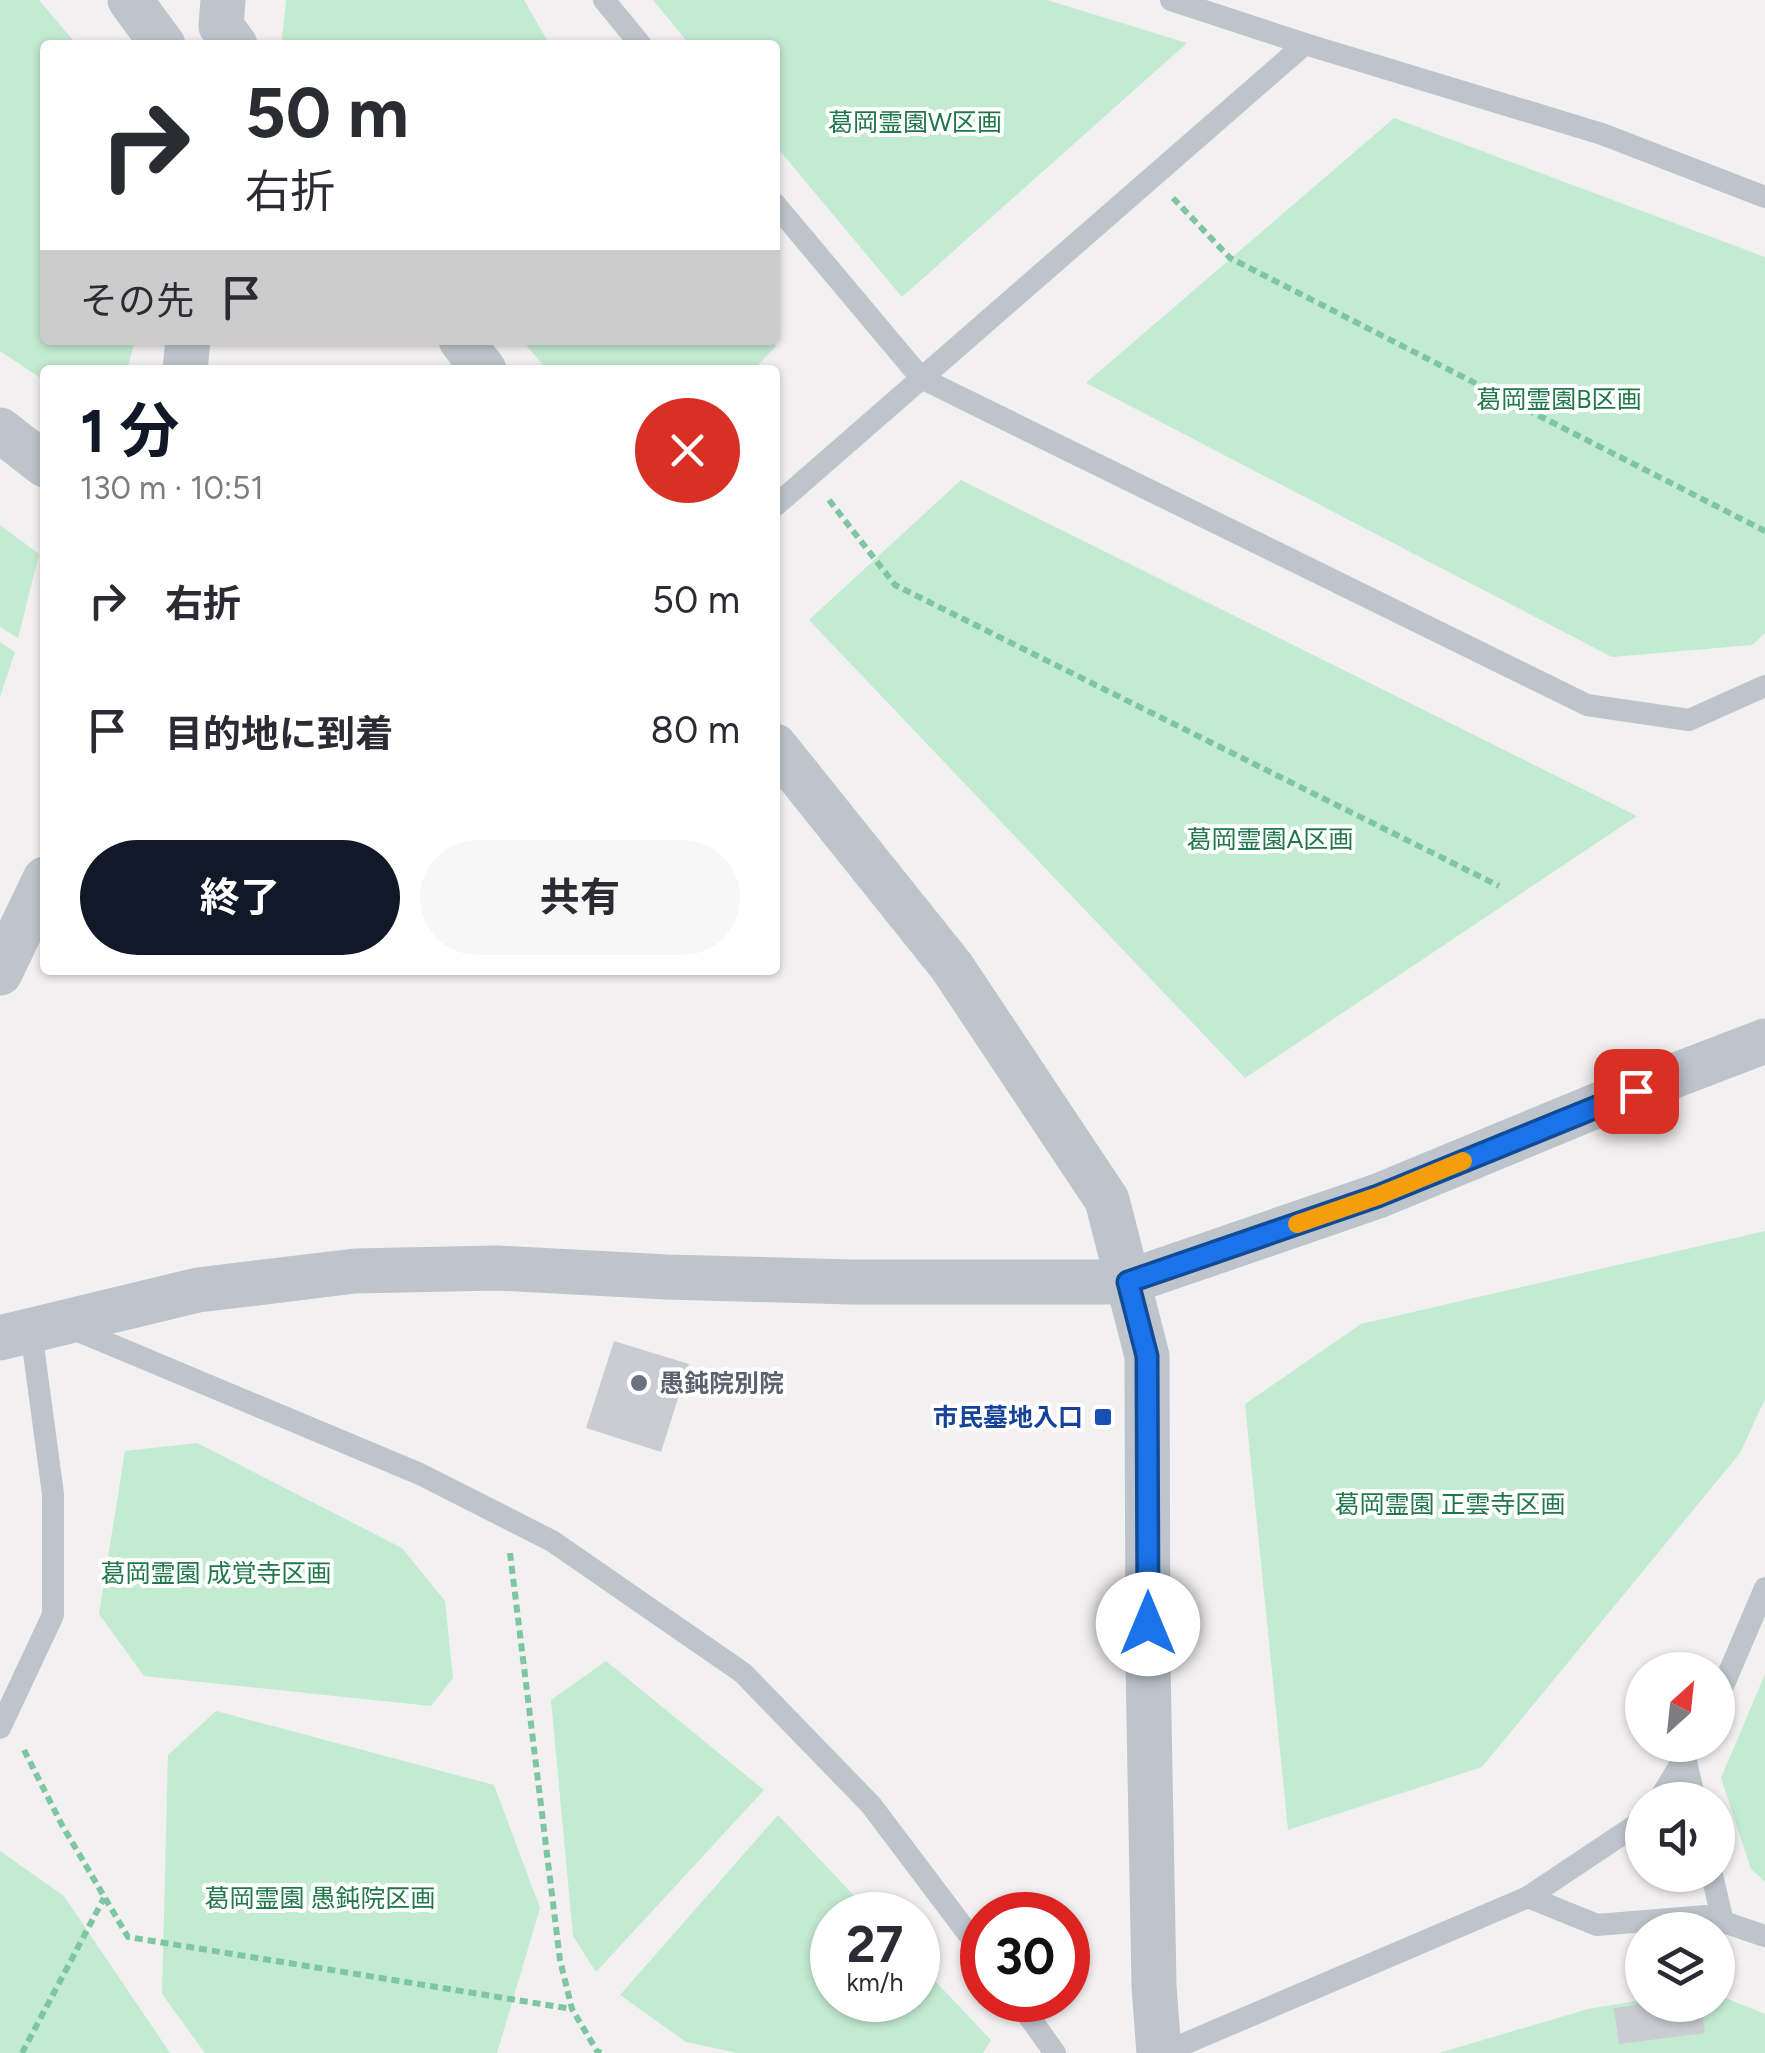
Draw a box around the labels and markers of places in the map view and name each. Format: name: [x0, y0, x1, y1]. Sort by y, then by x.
pin: [1594, 1049, 1679, 1134]
place label: 愚鈍院別院: [659, 1368, 784, 1398]
marker: 愚鈍院別院: [628, 1372, 650, 1394]
place label: 市民墓地入口: [933, 1402, 1083, 1432]
marker: 市民墓地入口: [1092, 1406, 1114, 1428]

